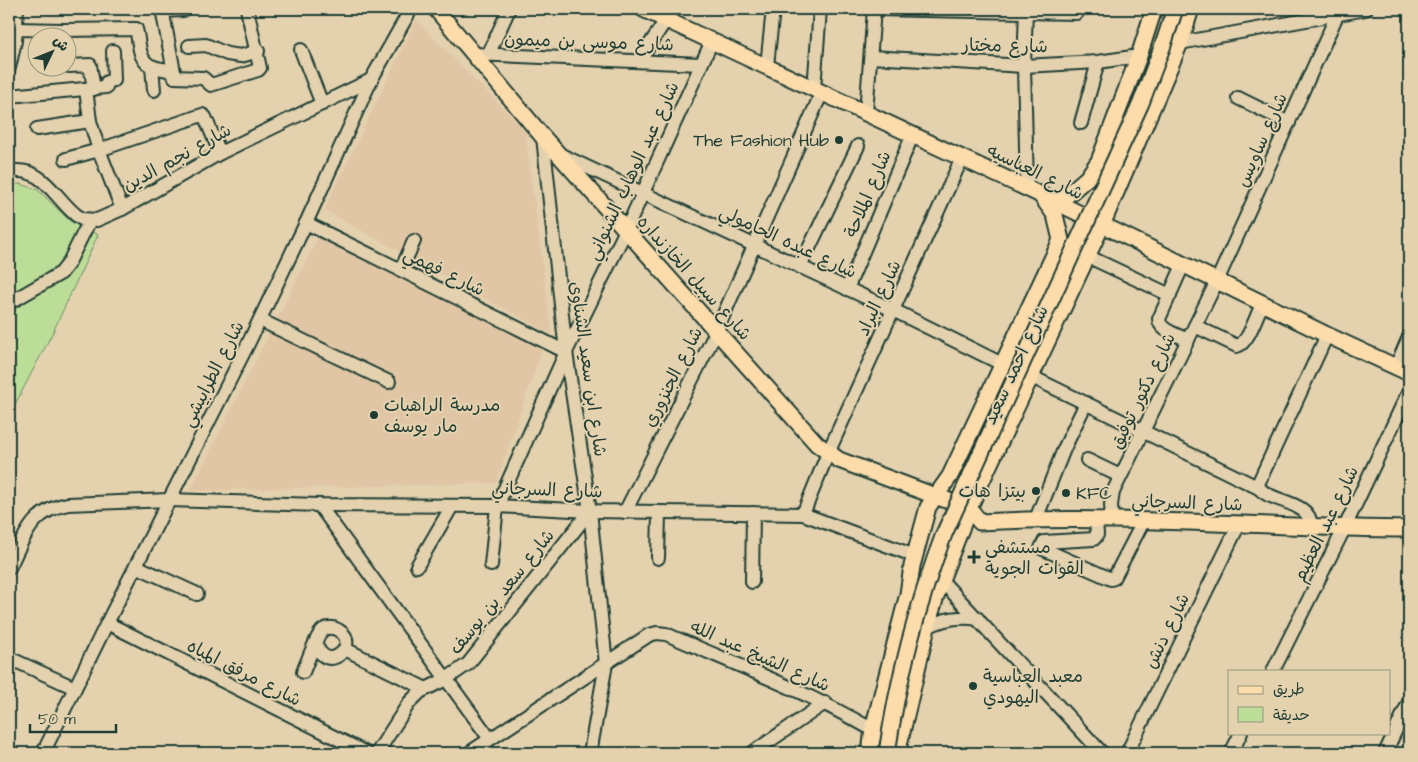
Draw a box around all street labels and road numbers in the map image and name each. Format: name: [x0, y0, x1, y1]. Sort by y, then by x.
street label: شارع موسى بن ميمون: [504, 27, 674, 57]
street label: شارع مختار: [960, 33, 1048, 59]
street label: شارع عبد الوهاب الشنواني: [581, 77, 688, 266]
street label: شارع ساويس: [1230, 89, 1294, 191]
street label: شارع نجم الدين: [118, 118, 236, 199]
street label: شارع العباسيه: [983, 138, 1087, 206]
street label: شارع الملاحة: [839, 147, 897, 241]
street label: شارع عبده الحامولي: [714, 199, 861, 287]
street label: شارع سبيل الخازنداره: [631, 210, 757, 346]
street label: شارع فهمي: [398, 242, 489, 305]
street label: شارع البراد: [851, 256, 907, 340]
street label: شارع ابن سعيد الشناوى: [563, 280, 613, 458]
street label: شارع احمد سعيد: [977, 301, 1055, 429]
street label: شارع الطرابيشي: [175, 317, 253, 433]
street label: شارع الجنزوري: [637, 323, 709, 431]
street label: شارع دكتور توفيق: [1104, 329, 1182, 453]
street label: شارع عبد العظيم: [1287, 462, 1366, 587]
street label: شارع السرجاني: [491, 476, 603, 507]
street label: شارع السرجاني: [1131, 489, 1243, 520]
street label: شارع سعد بن يوسف: [444, 524, 560, 660]
street label: شارع دنش: [1138, 589, 1196, 673]
street label: شارع الشيخ عبد الله: [686, 614, 834, 698]
street label: شارع مرفق المياه: [183, 633, 305, 713]

